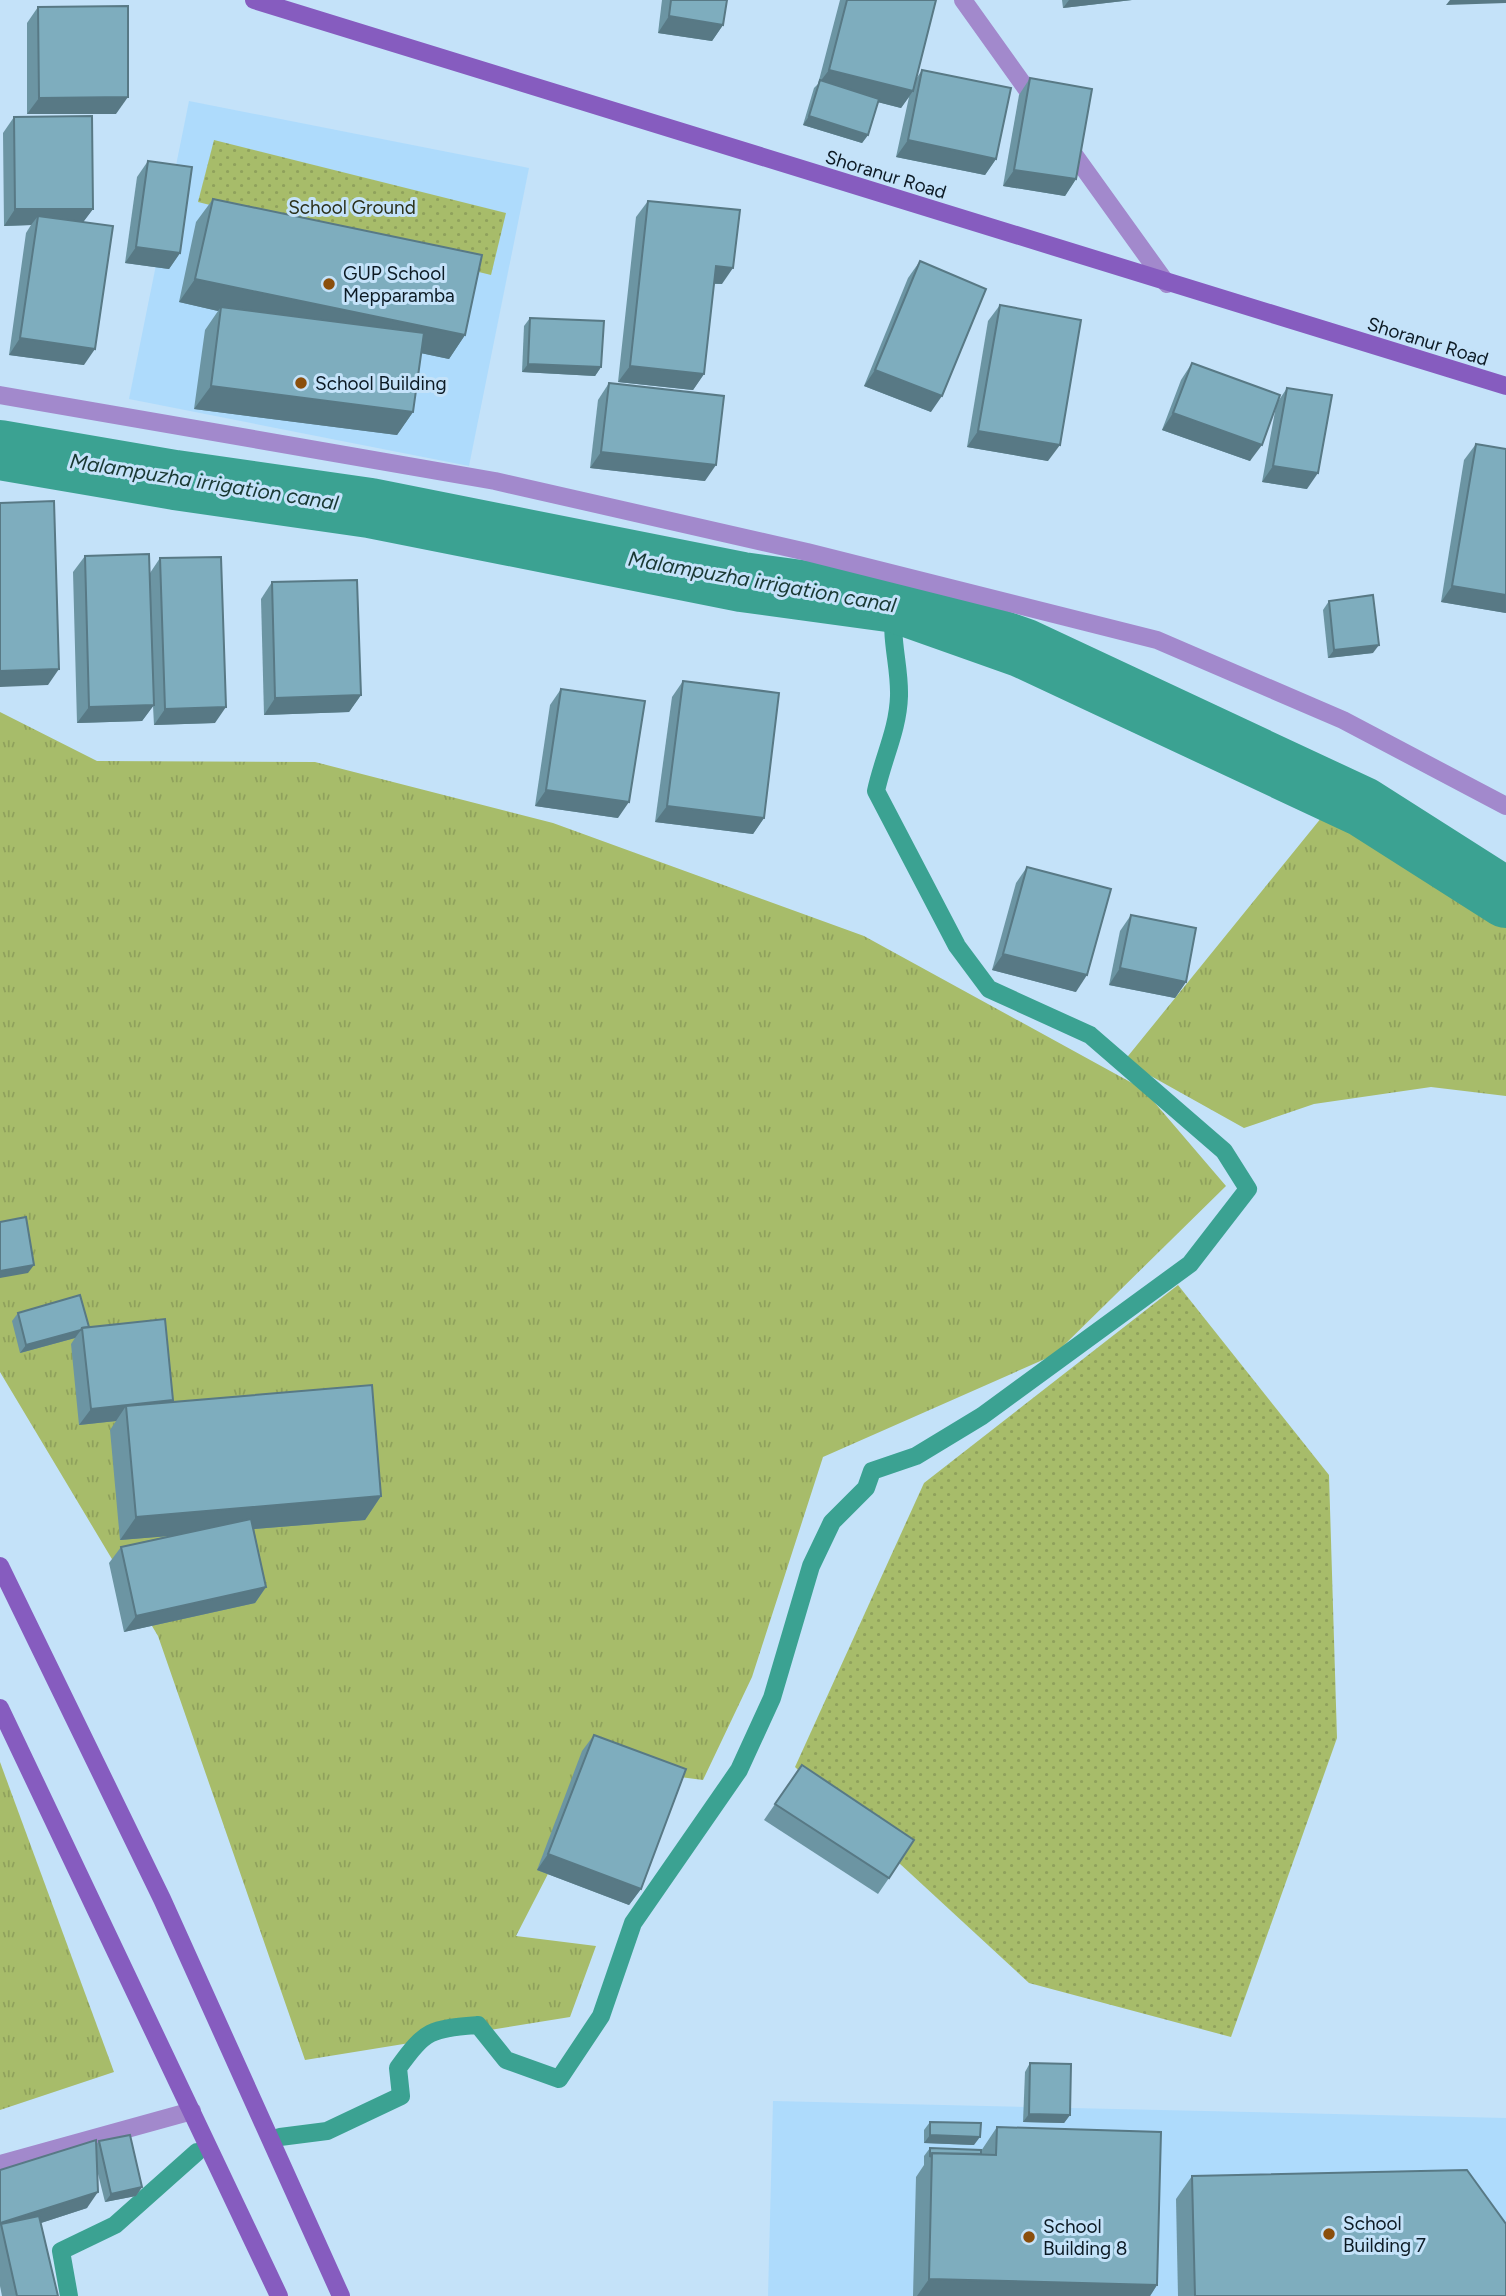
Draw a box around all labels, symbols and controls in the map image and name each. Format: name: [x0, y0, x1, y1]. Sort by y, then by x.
street label: Shoranur Road: [822, 145, 949, 204]
park label: School Ground: [288, 196, 416, 219]
place label: GUP School Mepparamba: [343, 262, 455, 307]
marker: GUP School Mepparamba: [321, 276, 337, 292]
street label: Shoranur Road: [1364, 312, 1491, 371]
place label: School Building: [315, 372, 447, 395]
marker: School Building: [293, 375, 309, 391]
water label: Malampuzha irrigation canal: [68, 448, 341, 515]
water label: Malampuzha irrigation canal: [626, 546, 898, 617]
place label: School Building 7: [1343, 2212, 1426, 2257]
place label: School Building 8: [1043, 2215, 1127, 2260]
marker: School Building 7: [1321, 2226, 1337, 2242]
marker: School Building 8: [1021, 2229, 1037, 2245]

